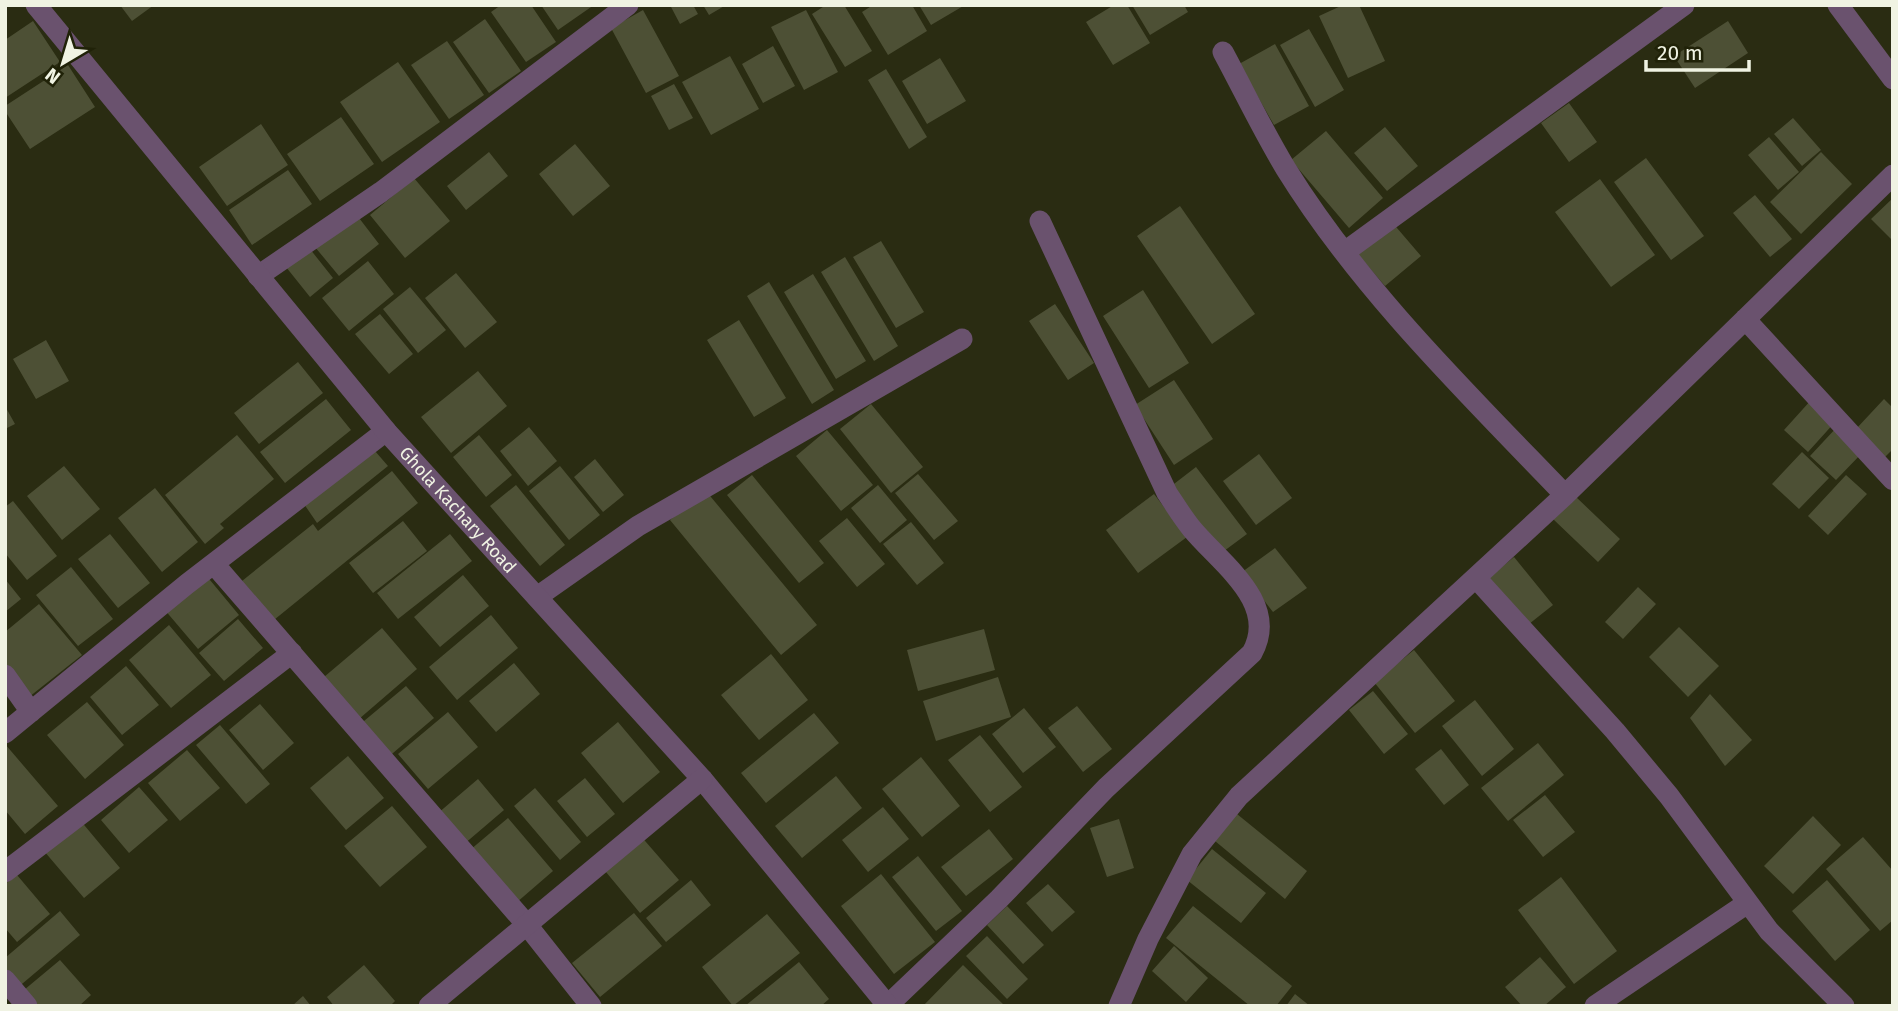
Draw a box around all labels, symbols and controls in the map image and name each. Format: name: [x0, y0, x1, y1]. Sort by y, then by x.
north arrow: [28, 28, 98, 98]
scale bar: [1646, 28, 1749, 72]
text: 20 m: [1657, 40, 1703, 66]
text: N: [41, 63, 65, 89]
street label: Ghola Kachary Road: [395, 442, 521, 578]

